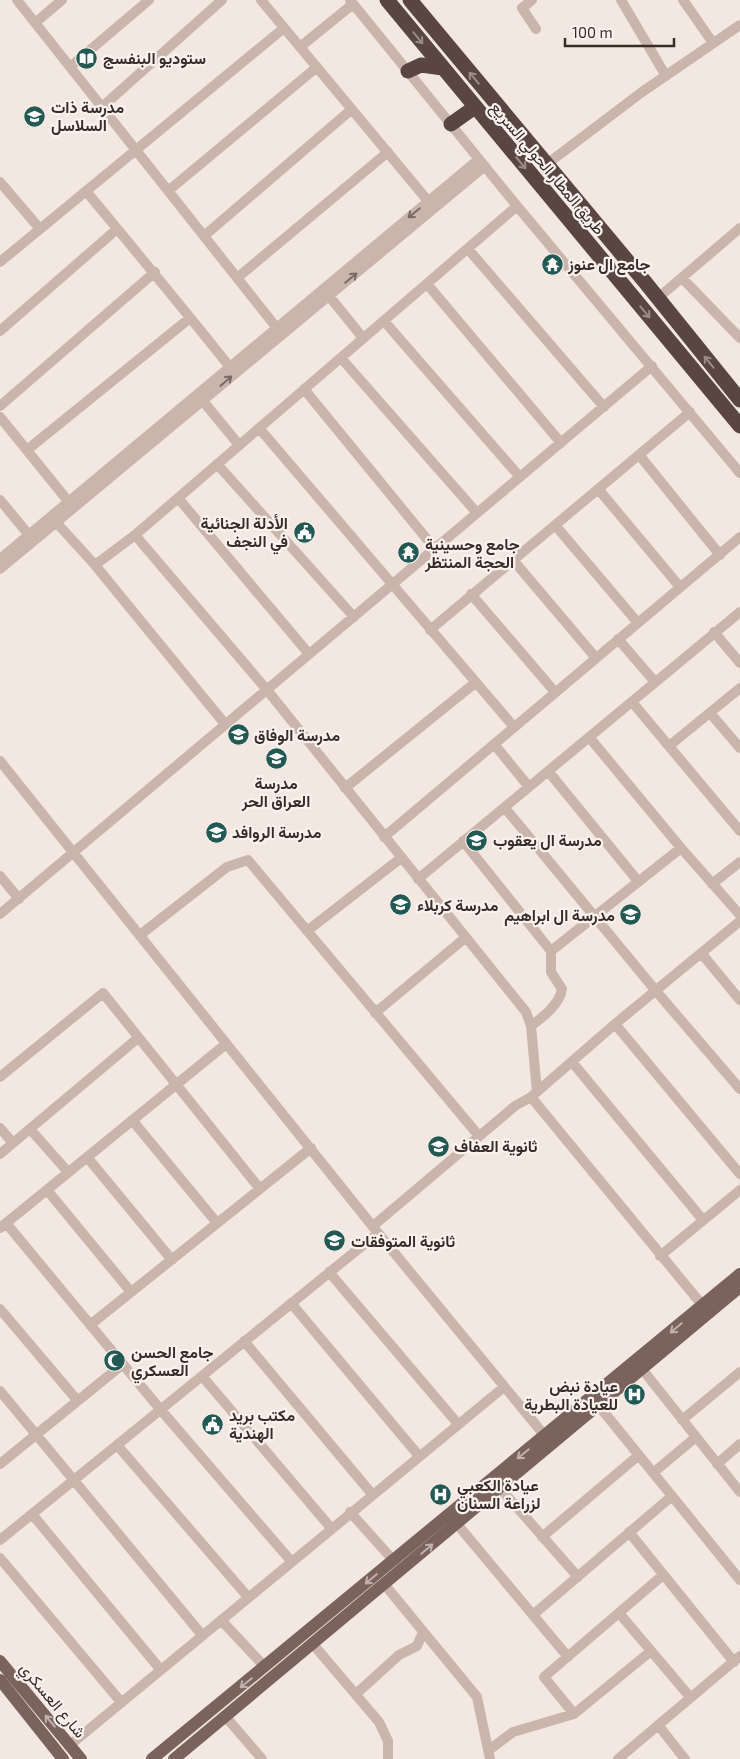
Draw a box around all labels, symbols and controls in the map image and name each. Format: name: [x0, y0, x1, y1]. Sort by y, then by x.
scale bar: [565, 15, 674, 47]
text: 100 m: [572, 23, 613, 41]
one-way arrow: [413, 31, 424, 44]
library icon: ستوديو البنفسج: [75, 46, 99, 70]
place label: ستوديو البنفسج: [103, 48, 206, 70]
one-way arrow: [469, 71, 480, 84]
place label: مدرسة ذات السلاسل: [51, 97, 124, 135]
street label: طريق المطار الحولي السريع: [483, 97, 609, 241]
school or university icon: مدرسة ذات السلاسل: [23, 104, 47, 128]
one-way arrow: [516, 157, 527, 170]
one-way arrow: [408, 207, 421, 218]
temple icon: جامع ال عنوز: [540, 252, 564, 276]
place label: جامع ال عنوز: [567, 254, 650, 276]
one-way arrow: [344, 272, 357, 283]
one-way arrow: [639, 305, 650, 318]
one-way arrow: [704, 356, 715, 369]
one-way arrow: [219, 376, 232, 387]
place label: الأدلة الجنائية في النجف: [201, 513, 288, 555]
public building icon: الأدلة الجنائية في النجف: [292, 520, 316, 544]
place label: جامع وحسينية الحجة المنتظر: [424, 534, 520, 573]
temple icon: جامع وحسينية الحجة المنتظر: [397, 541, 421, 565]
school or university icon: مدرسة الوفاق: [226, 723, 250, 747]
place label: مدرسة الوفاق: [254, 725, 340, 746]
school or university icon: مدرسة العراق الحر: [264, 747, 288, 771]
place label: مدرسة العراق الحر: [241, 773, 310, 812]
school or university icon: مدرسة الروافد: [204, 820, 228, 844]
place label: مدرسة الروافد: [232, 822, 322, 843]
school or university icon: مدرسة ال يعقوب: [465, 828, 489, 852]
place label: مدرسة ال يعقوب: [493, 830, 602, 851]
school or university icon: مدرسة كربلاء: [389, 893, 413, 917]
place label: مدرسة كربلاء: [417, 895, 499, 916]
school or university icon: مدرسة ال ابراهيم: [619, 903, 643, 927]
place label: مدرسة ال ابراهيم: [504, 905, 615, 926]
school or university icon: ثانوية العفاف: [426, 1134, 450, 1158]
place label: ثانوية العفاف: [454, 1136, 538, 1157]
school or university icon: ثانوية المتوفقات: [323, 1229, 347, 1253]
place label: ثانوية المتوفقات: [351, 1231, 455, 1252]
one-way arrow: [669, 1322, 682, 1333]
place label: جامع الحسن العسكري: [131, 1342, 213, 1384]
mosque icon: جامع الحسن العسكري: [103, 1349, 127, 1373]
place label: عيادة نبض للعيادة البطرية: [524, 1376, 618, 1415]
hospital icon: عيادة نبض للعيادة البطرية: [622, 1383, 646, 1407]
place label: مكتب بريد الهندية: [229, 1405, 295, 1444]
public building icon: مكتب بريد الهندية: [201, 1412, 225, 1436]
one-way arrow: [517, 1448, 530, 1459]
place label: عيادة الكعبي لزراعة السنان: [457, 1475, 541, 1514]
hospital icon: عيادة الكعبي لزراعة السنان: [429, 1482, 453, 1506]
one-way arrow: [421, 1544, 434, 1555]
one-way arrow: [364, 1573, 377, 1585]
street label: شارع العسكري: [13, 1658, 90, 1744]
one-way arrow: [239, 1677, 252, 1688]
one-way arrow: [45, 1715, 56, 1728]

